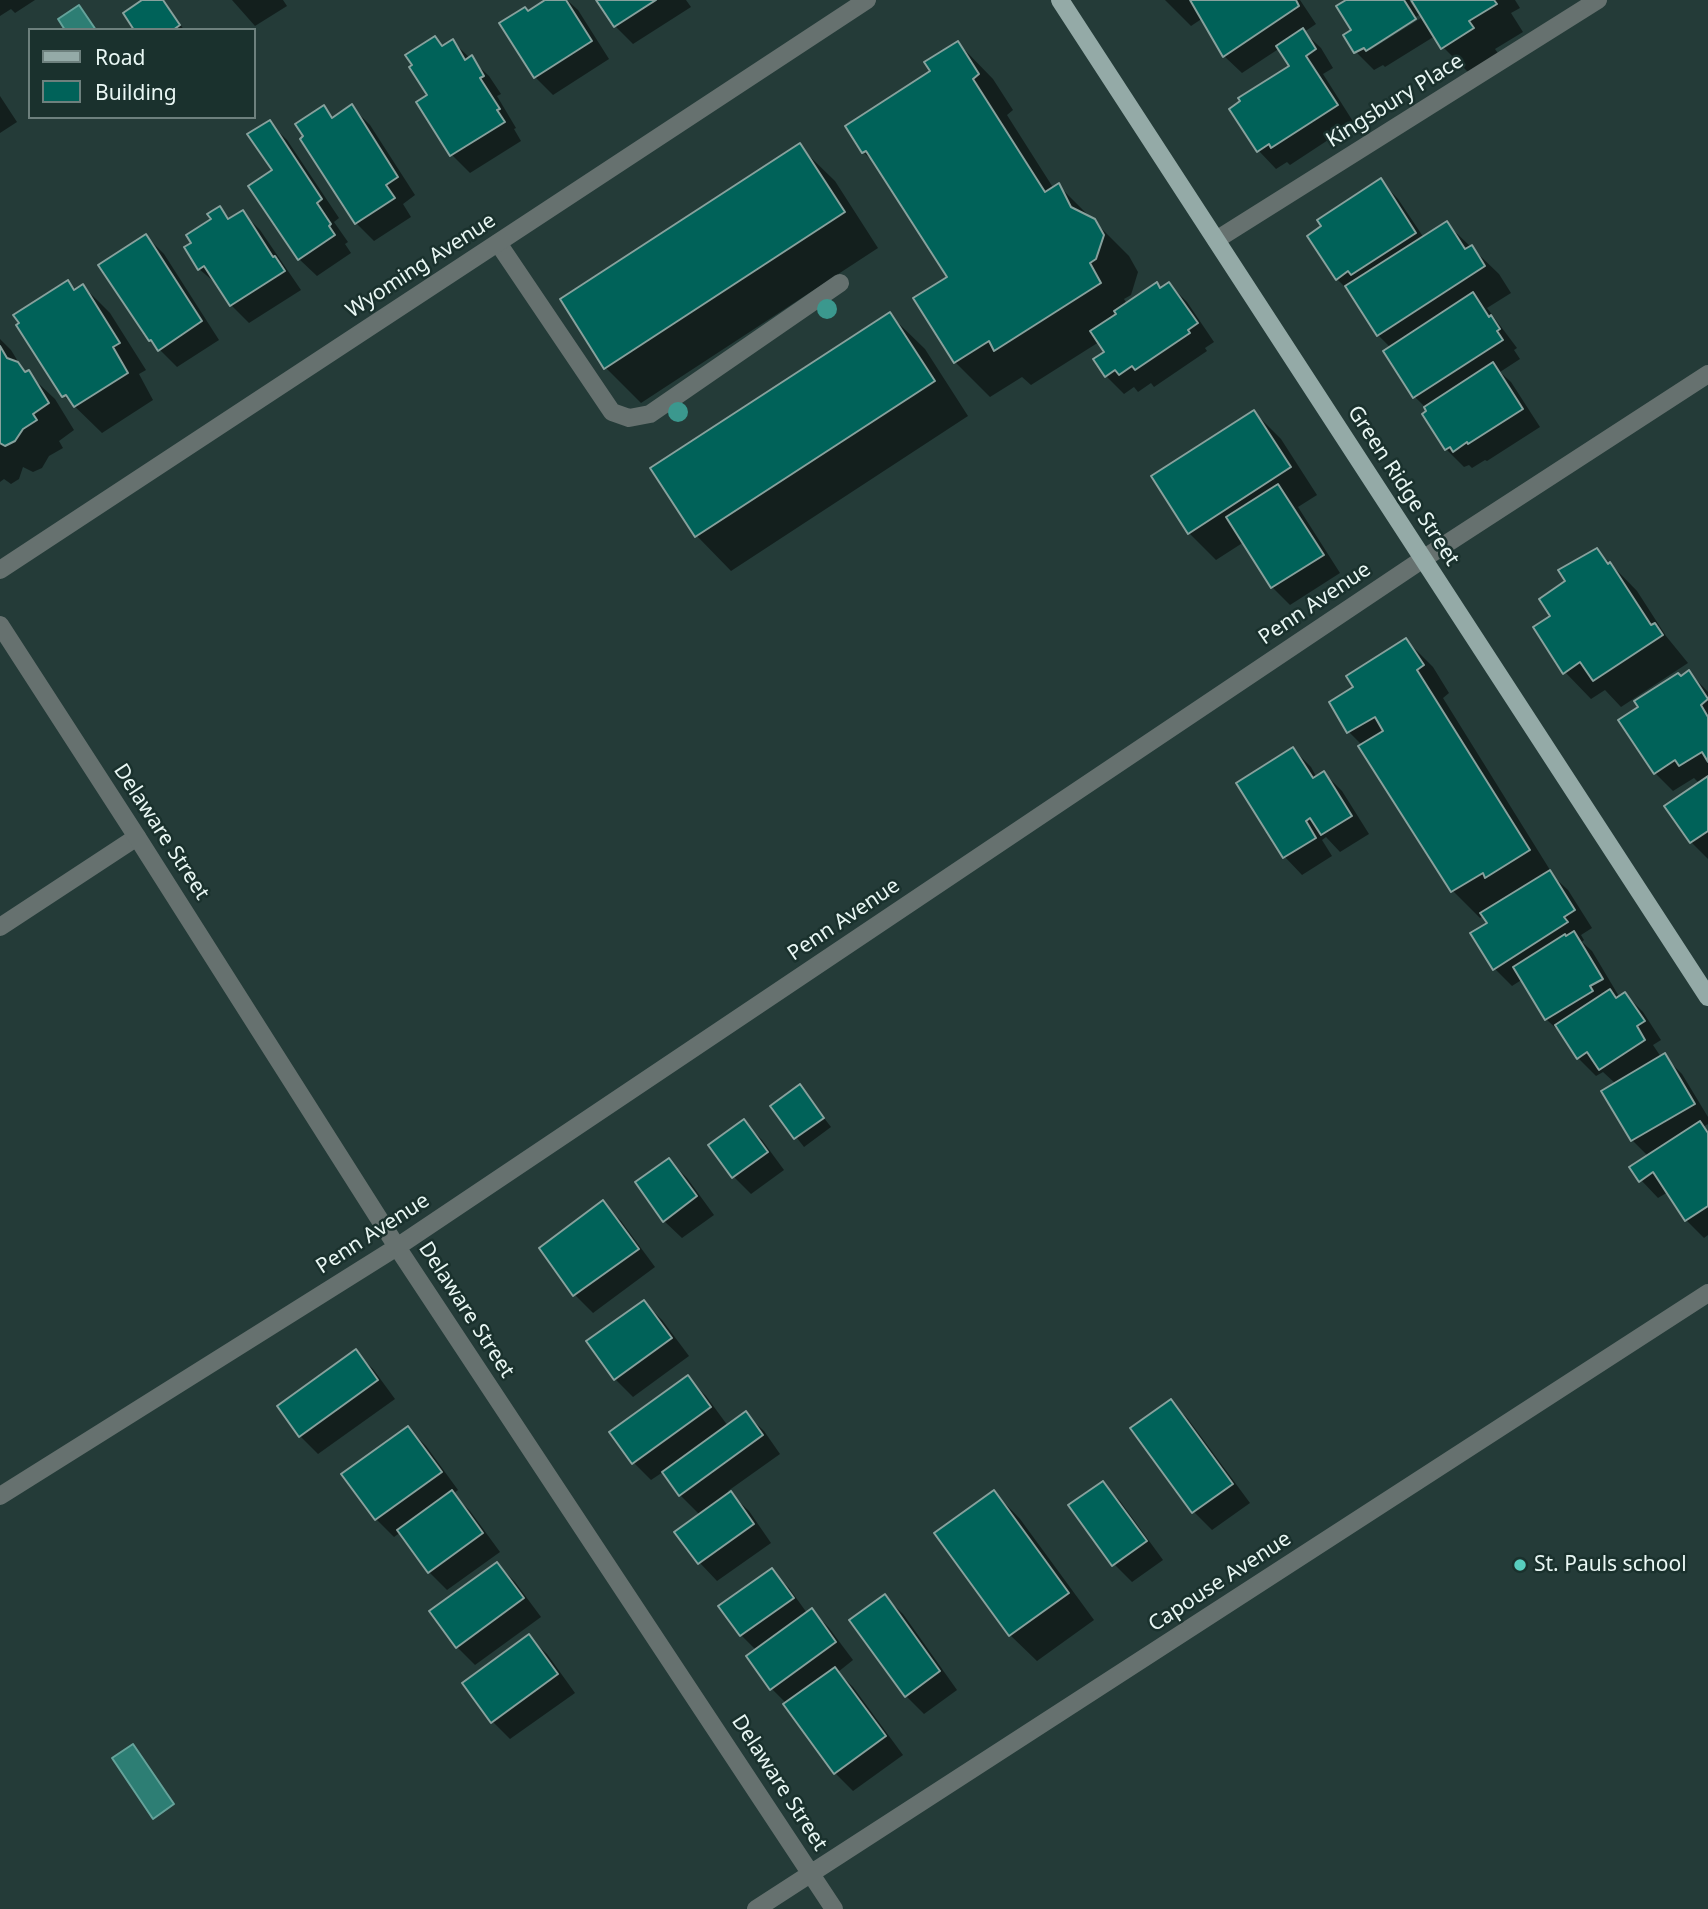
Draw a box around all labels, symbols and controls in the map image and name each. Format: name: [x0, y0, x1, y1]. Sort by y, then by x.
legend: [28, 28, 256, 119]
text: Road: [95, 43, 145, 71]
street label: Kingsbury Place: [1322, 49, 1468, 153]
text: Building: [95, 78, 177, 106]
street label: Wyoming Avenue: [342, 208, 500, 324]
street label: Green Ridge Street: [1342, 401, 1464, 571]
street label: Penn Avenue: [1254, 557, 1376, 651]
street label: Delaware Street: [108, 759, 214, 905]
street label: Penn Avenue: [783, 873, 905, 967]
street label: Penn Avenue: [312, 1188, 434, 1280]
street label: Delaware Street: [413, 1237, 519, 1383]
street label: Capouse Avenue: [1144, 1527, 1296, 1637]
place label: St. Pauls school: [1534, 1552, 1687, 1578]
marker: St. Pauls school: [1512, 1557, 1528, 1573]
street label: Delaware Street: [726, 1710, 832, 1856]

